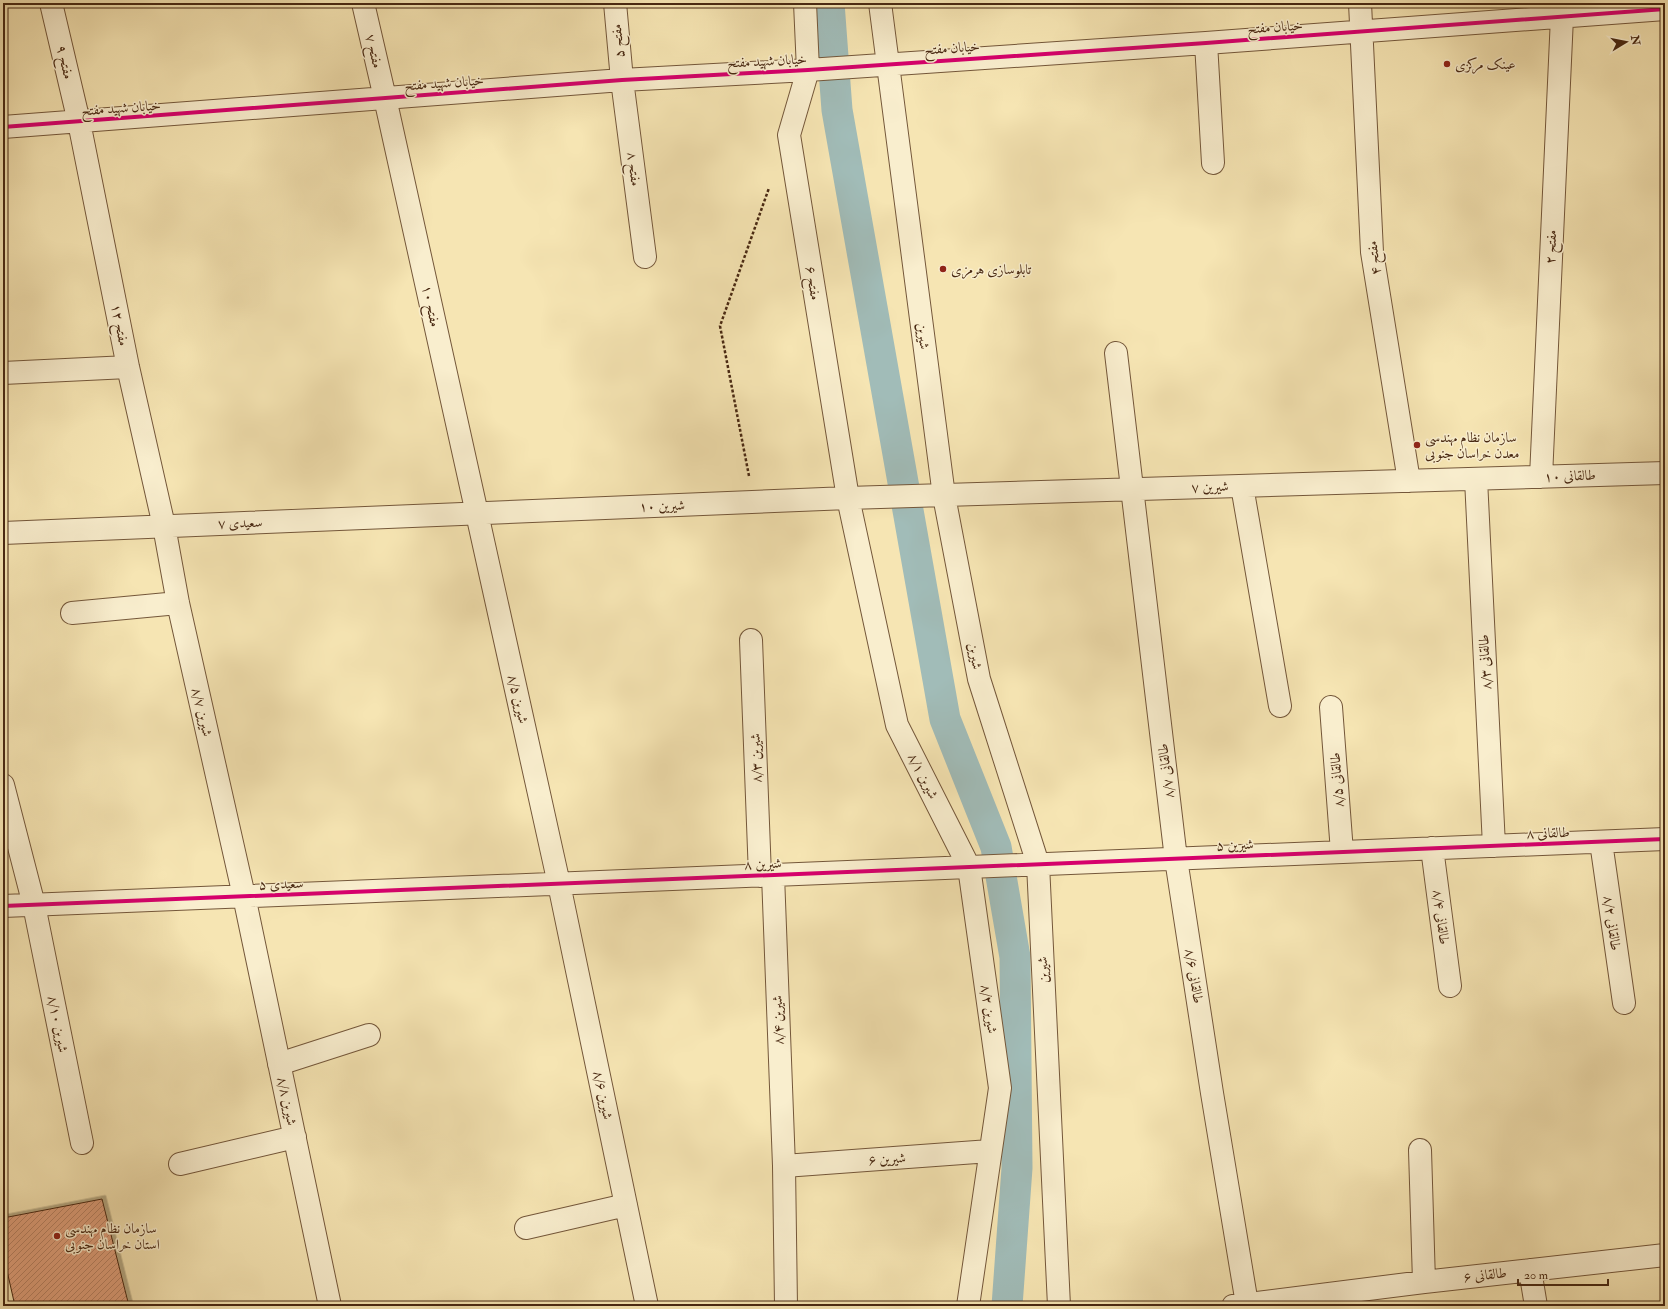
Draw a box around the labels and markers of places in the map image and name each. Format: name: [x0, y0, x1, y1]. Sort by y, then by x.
place label: عینک مرکزی: [1455, 56, 1516, 74]
marker: عینک مرکزی: [1442, 59, 1452, 69]
place label: تابلوسازی هرمزی: [951, 261, 1032, 279]
marker: تابلوسازی هرمزی: [938, 264, 948, 274]
place label: سازمان نظام مهندسی معدن خراسان جنوبی: [1425, 429, 1519, 463]
marker: سازمان نظام مهندسی معدن خراسان جنوبی: [1412, 440, 1422, 450]
place label: سازمان نظام مهندسی استان خراسان جنوبی: [65, 1220, 160, 1254]
marker: سازمان نظام مهندسی استان خراسان جنوبی: [52, 1231, 62, 1241]

